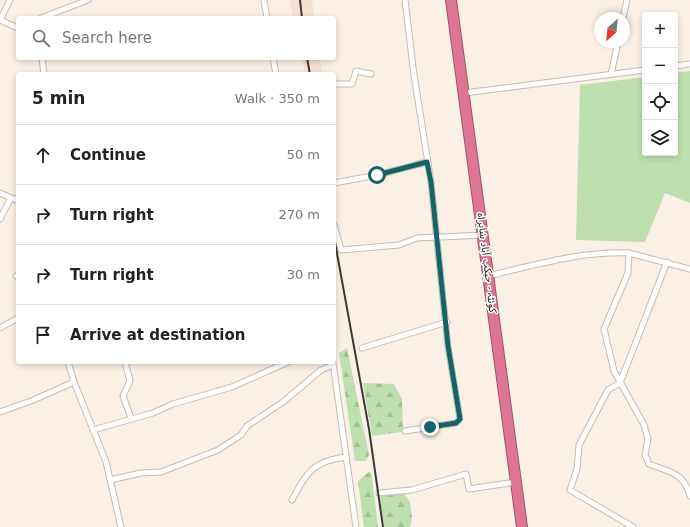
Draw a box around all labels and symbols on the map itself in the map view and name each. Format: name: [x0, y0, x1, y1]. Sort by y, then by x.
north arrow: [594, 12, 630, 48]
route start: [368, 166, 386, 184]
street label: کوئٹہ - جیکب آباد شاہراہ: [475, 212, 500, 314]
route end: [421, 418, 439, 436]

